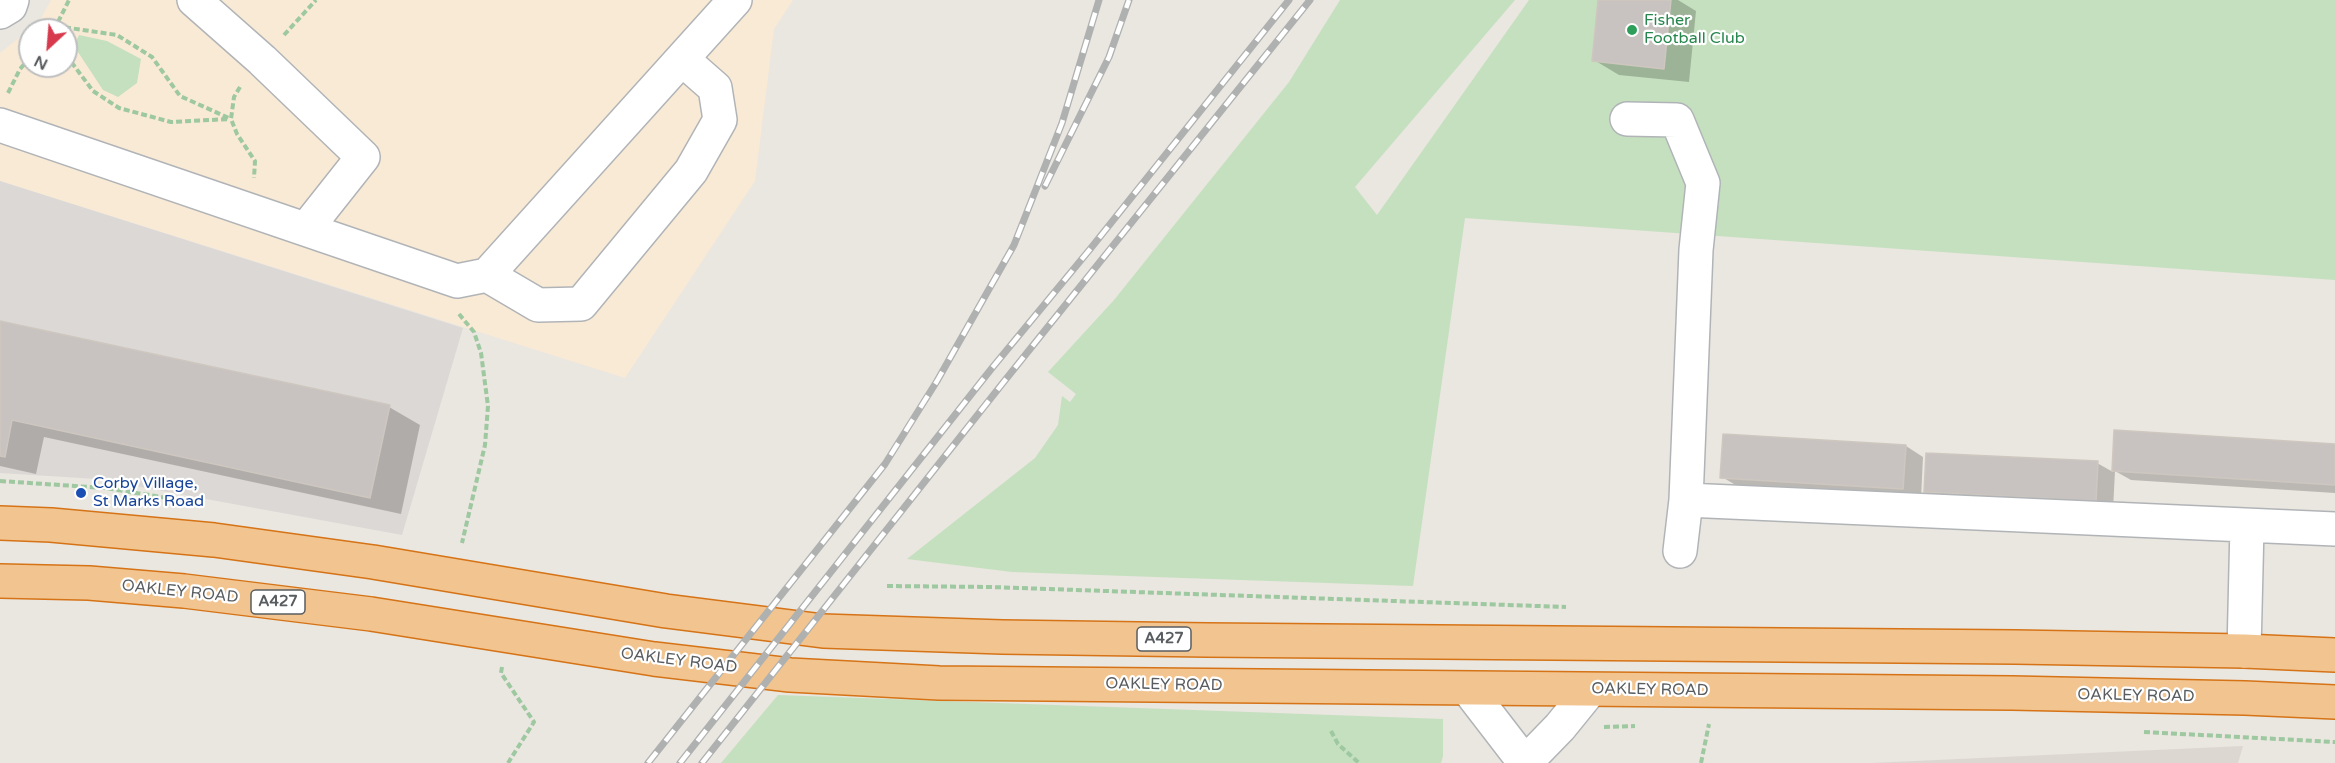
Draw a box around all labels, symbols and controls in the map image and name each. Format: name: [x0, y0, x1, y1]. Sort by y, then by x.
place label: Fisher Football Club: [1644, 11, 1745, 49]
north arrow: [18, 18, 78, 78]
marker: Fisher Football Club: [1625, 23, 1639, 37]
text: N: [31, 51, 51, 74]
place label: Corby Village, St Marks Road: [93, 474, 204, 512]
marker: Corby Village, St Marks Road: [74, 486, 88, 500]
street label: OAKLEY ROAD: [121, 576, 239, 608]
road number: A427: [251, 590, 305, 614]
road number: A427: [1137, 627, 1191, 651]
street label: OAKLEY ROAD: [620, 644, 738, 678]
street label: OAKLEY ROAD: [1105, 674, 1223, 696]
street label: OAKLEY ROAD: [1591, 679, 1709, 701]
street label: OAKLEY ROAD: [2077, 685, 2195, 707]

